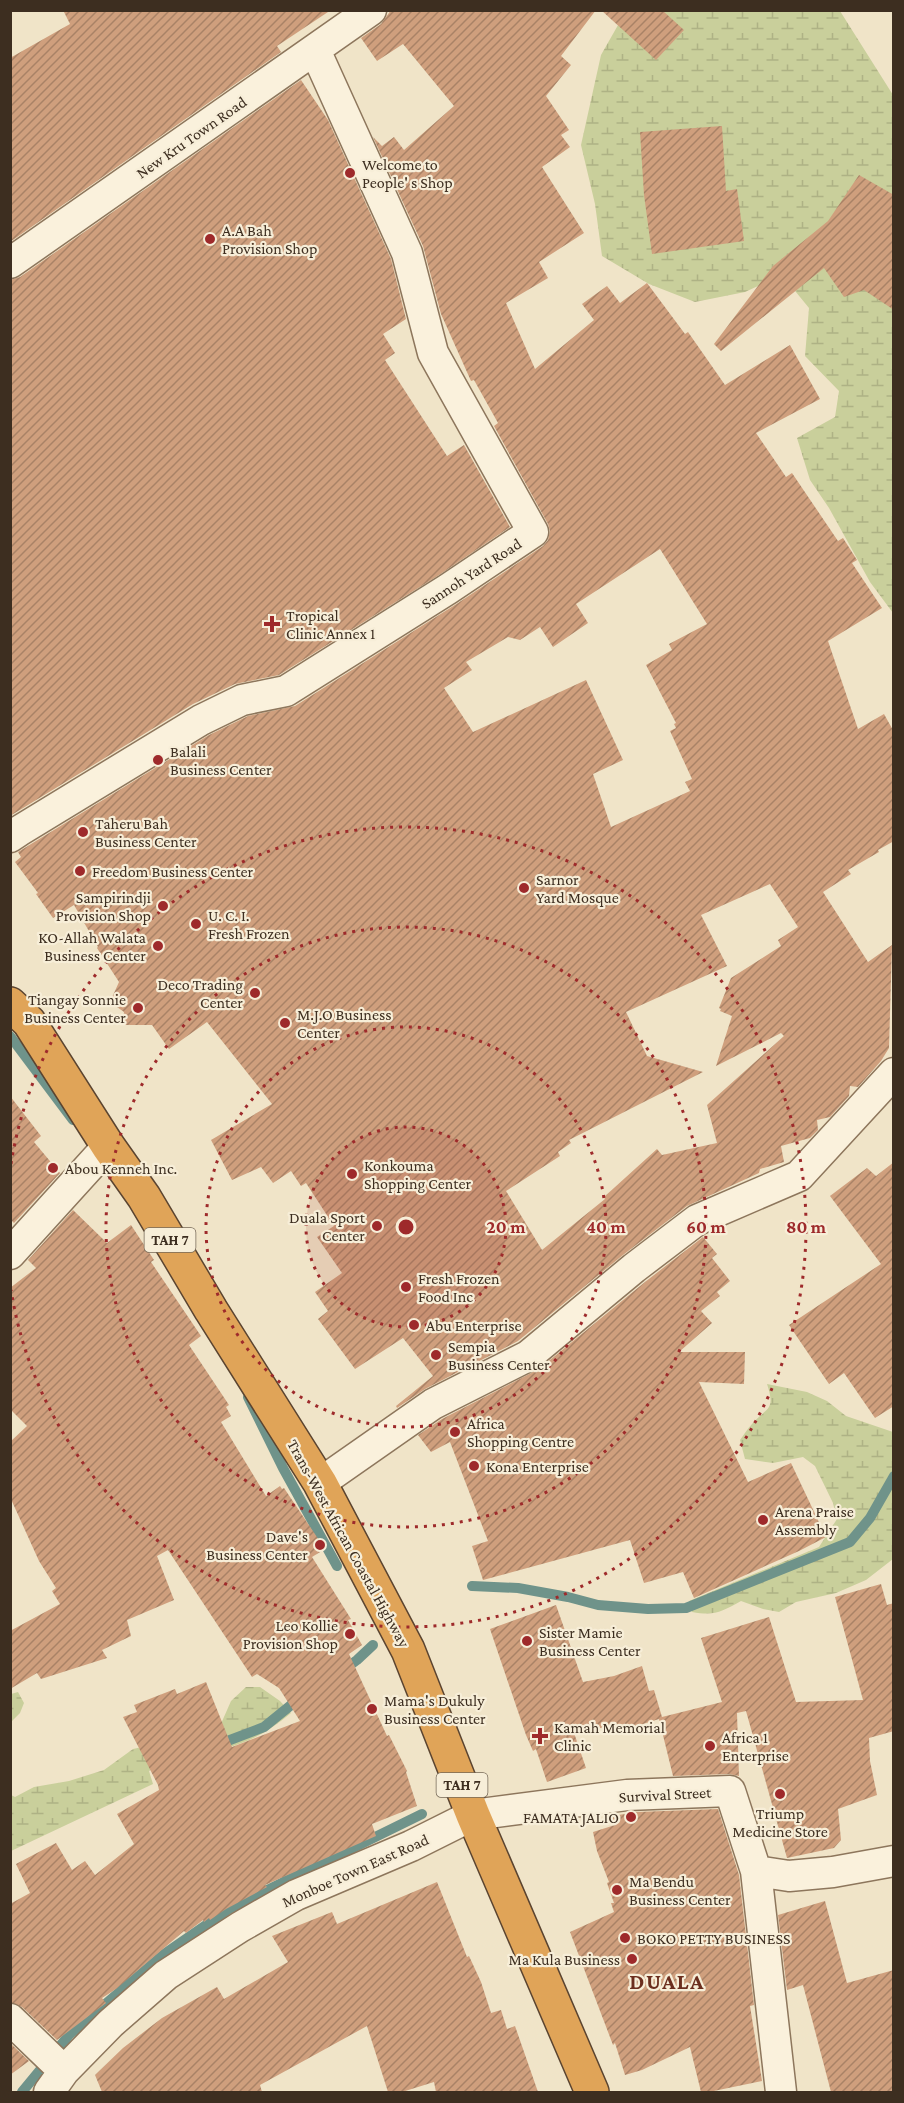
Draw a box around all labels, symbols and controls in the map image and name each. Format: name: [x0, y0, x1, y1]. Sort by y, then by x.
street label: New Kru Town Road: [133, 93, 250, 182]
place label: Welcome to People' s Shop: [362, 156, 453, 192]
marker: Welcome to People' s Shop: [343, 166, 357, 180]
place label: A.A Bah Provision Shop: [222, 222, 317, 258]
marker: A.A Bah Provision Shop: [203, 232, 217, 246]
street label: Sannoh Yard Road: [418, 534, 525, 612]
place label: Tropical Clinic Annex 1: [286, 607, 375, 642]
marker: Tropical Clinic Annex 1: [263, 615, 281, 633]
place label: Balali Business Center: [170, 743, 272, 778]
marker: Balali Business Center: [151, 753, 165, 767]
place label: Taheru Bah Business Center: [95, 815, 197, 850]
marker: Taheru Bah Business Center: [76, 825, 90, 839]
place label: Freedom Business Center: [92, 863, 254, 880]
marker: Freedom Business Center: [73, 864, 87, 878]
place label: Sarnor Yard Mosque: [536, 871, 619, 907]
marker: Sarnor Yard Mosque: [517, 881, 531, 895]
place label: Sampirindji Provision Shop: [56, 889, 151, 925]
marker: Sampirindji Provision Shop: [156, 899, 170, 913]
place label: U. C. I. Fresh Frozen: [208, 907, 290, 942]
marker: U. C. I. Fresh Frozen: [189, 917, 203, 931]
place label: KO-Allah Walata Business Center: [38, 929, 147, 964]
marker: KO-Allah Walata Business Center: [151, 939, 165, 953]
place label: Deco Trading Center: [157, 976, 243, 1011]
marker: Deco Trading Center: [248, 986, 262, 1000]
place label: Tiangay Sonnie Business Center: [24, 991, 126, 1026]
marker: Tiangay Sonnie Business Center: [131, 1001, 145, 1015]
place label: M.J.O Business Center: [297, 1006, 392, 1041]
marker: M.J.O Business Center: [278, 1016, 292, 1030]
place label: Konkouma Shopping Center: [364, 1157, 472, 1193]
place label: Abou Kenneh Inc.: [65, 1160, 177, 1177]
marker: Abou Kenneh Inc.: [46, 1161, 60, 1175]
marker: Konkouma Shopping Center: [345, 1167, 359, 1181]
place label: Duala Sport Center: [289, 1209, 366, 1244]
centre of rings: [396, 1217, 416, 1237]
text: 20 m: [487, 1217, 526, 1237]
text: 40 m: [586, 1217, 626, 1237]
text: 60 m: [686, 1217, 726, 1237]
text: 80 m: [786, 1217, 827, 1237]
marker: Duala Sport Center: [370, 1219, 384, 1233]
road number: TAH 7: [144, 1228, 195, 1252]
place label: Fresh Frozen Food Inc: [418, 1270, 500, 1305]
marker: Fresh Frozen Food Inc: [399, 1280, 413, 1294]
place label: Abu Enterprise: [426, 1317, 521, 1335]
marker: Abu Enterprise: [407, 1318, 421, 1332]
place label: Sempia Business Center: [448, 1338, 550, 1373]
marker: Sempia Business Center: [429, 1348, 443, 1362]
place label: Africa Shopping Centre: [467, 1415, 574, 1451]
marker: Africa Shopping Centre: [448, 1425, 462, 1439]
street label: Trans-West African Coastal Highway: [283, 1436, 413, 1651]
place label: Kona Enterprise: [486, 1458, 589, 1476]
marker: Kona Enterprise: [467, 1459, 481, 1473]
place label: Arena Praise Assembly: [775, 1503, 854, 1539]
marker: Arena Praise Assembly: [756, 1513, 770, 1527]
place label: Dave's Business Center: [206, 1528, 308, 1563]
marker: Dave's Business Center: [313, 1538, 327, 1552]
place label: Leo Kollie Provision Shop: [243, 1617, 338, 1653]
place label: Sister Mamie Business Center: [539, 1624, 641, 1659]
marker: Leo Kollie Provision Shop: [343, 1627, 357, 1641]
marker: Sister Mamie Business Center: [520, 1634, 534, 1648]
place label: Mama's Dukuly Business Center: [384, 1692, 486, 1727]
marker: Mama's Dukuly Business Center: [365, 1702, 379, 1716]
place label: Kamah Memorial Clinic: [554, 1719, 665, 1754]
marker: Kamah Memorial Clinic: [531, 1727, 549, 1745]
place label: Africa 1 Enterprise: [722, 1729, 789, 1765]
marker: Africa 1 Enterprise: [703, 1739, 717, 1753]
road number: TAH 7: [436, 1773, 488, 1797]
street label: Survival Street: [618, 1784, 712, 1805]
marker: Triump Medicine Store: [773, 1787, 787, 1801]
place label: Triump Medicine Store: [732, 1805, 828, 1840]
place label: FAMATA JALIO: [523, 1809, 619, 1827]
marker: FAMATA JALIO: [624, 1810, 638, 1824]
street label: Monboe Town East Road: [279, 1830, 432, 1910]
place label: Ma Bendu Business Center: [629, 1873, 731, 1908]
marker: Ma Bendu Business Center: [610, 1883, 624, 1897]
place label: BOKO PETTY BUSINESS: [637, 1930, 790, 1947]
marker: BOKO PETTY BUSINESS: [618, 1931, 632, 1945]
place label: Ma Kula Business: [508, 1951, 620, 1968]
marker: Ma Kula Business: [625, 1952, 639, 1966]
district label: DUALA: [629, 1969, 705, 1994]

